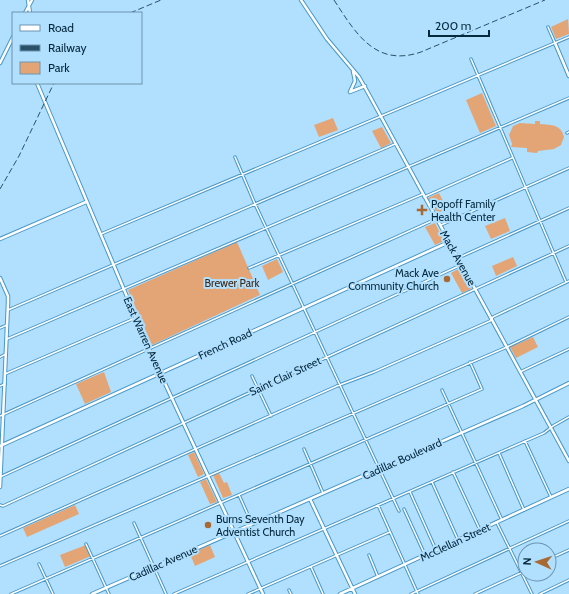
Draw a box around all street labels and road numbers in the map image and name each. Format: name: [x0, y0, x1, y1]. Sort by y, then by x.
street label: Mack Avenue: [437, 228, 479, 289]
street label: East Warren Avenue: [121, 295, 172, 386]
street label: French Road: [196, 325, 254, 363]
street label: Saint Clair Street: [247, 353, 323, 399]
street label: Cadillac Boulevard: [360, 435, 444, 483]
street label: McClellan Street: [418, 519, 493, 564]
street label: Cadillac Avenue: [127, 542, 200, 584]

